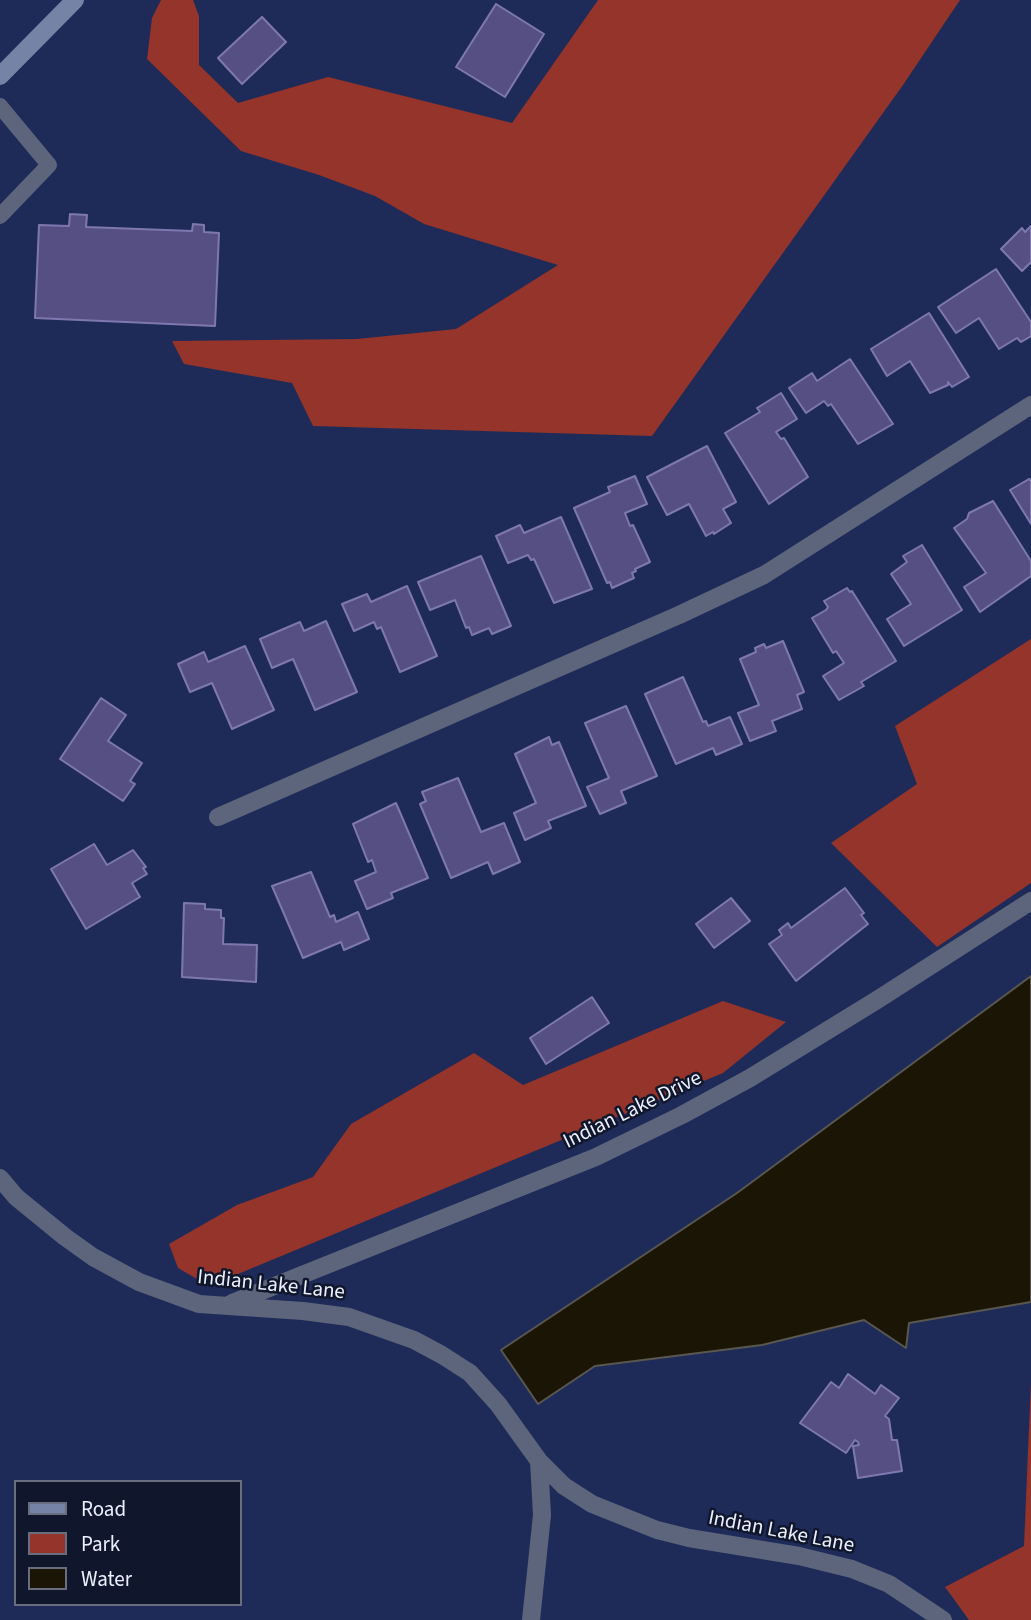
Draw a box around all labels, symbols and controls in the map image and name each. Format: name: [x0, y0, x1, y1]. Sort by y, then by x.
street label: Indian Lake Drive: [560, 1067, 706, 1155]
street label: Indian Lake Lane: [196, 1266, 346, 1306]
legend: [14, 1480, 242, 1606]
text: Road: [81, 1494, 126, 1524]
street label: Indian Lake Lane: [706, 1506, 856, 1560]
text: Park: [81, 1529, 120, 1559]
text: Water: [81, 1564, 132, 1594]

